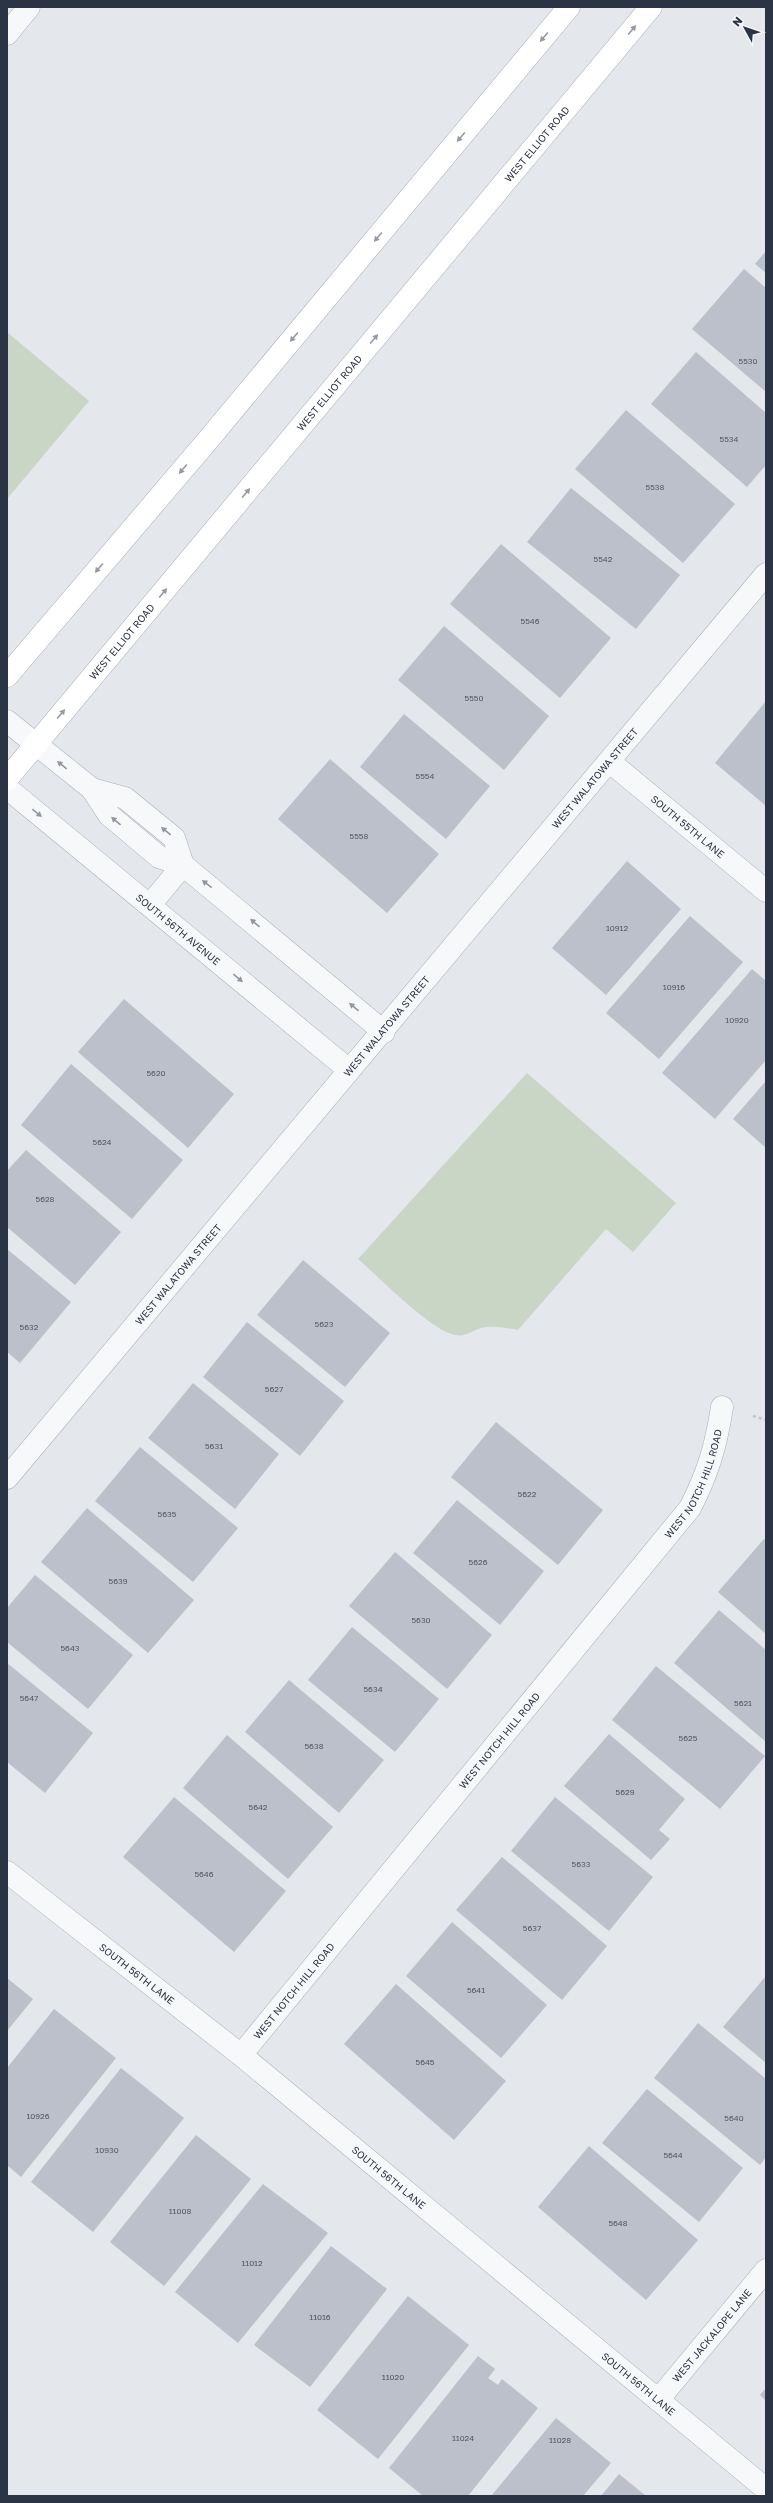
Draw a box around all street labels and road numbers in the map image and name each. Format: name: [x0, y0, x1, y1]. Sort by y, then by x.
street label: WEST ELLIOT ROAD: [502, 104, 572, 184]
street label: WEST ELLIOT ROAD: [294, 352, 364, 433]
street label: WEST ELLIOT ROAD: [87, 601, 157, 682]
street label: WEST WALATOWA STREET: [549, 725, 640, 831]
street label: SOUTH 55TH LANE: [649, 792, 727, 860]
street label: SOUTH 56TH AVENUE: [134, 891, 223, 967]
street label: WEST WALATOWA STREET: [341, 973, 432, 1079]
street label: WEST WALATOWA STREET: [132, 1222, 224, 1327]
street label: WEST NOTCH HILL ROAD: [662, 1428, 724, 1540]
street label: WEST NOTCH HILL ROAD: [456, 1690, 542, 1791]
street label: WEST NOTCH HILL ROAD: [251, 1940, 337, 2041]
street label: SOUTH 56TH LANE: [97, 1941, 177, 2007]
street label: SOUTH 56TH LANE: [350, 2143, 428, 2211]
street label: WEST JACKALOPE LANE: [670, 2286, 754, 2384]
street label: SOUTH 56TH LANE: [599, 2350, 678, 2418]

